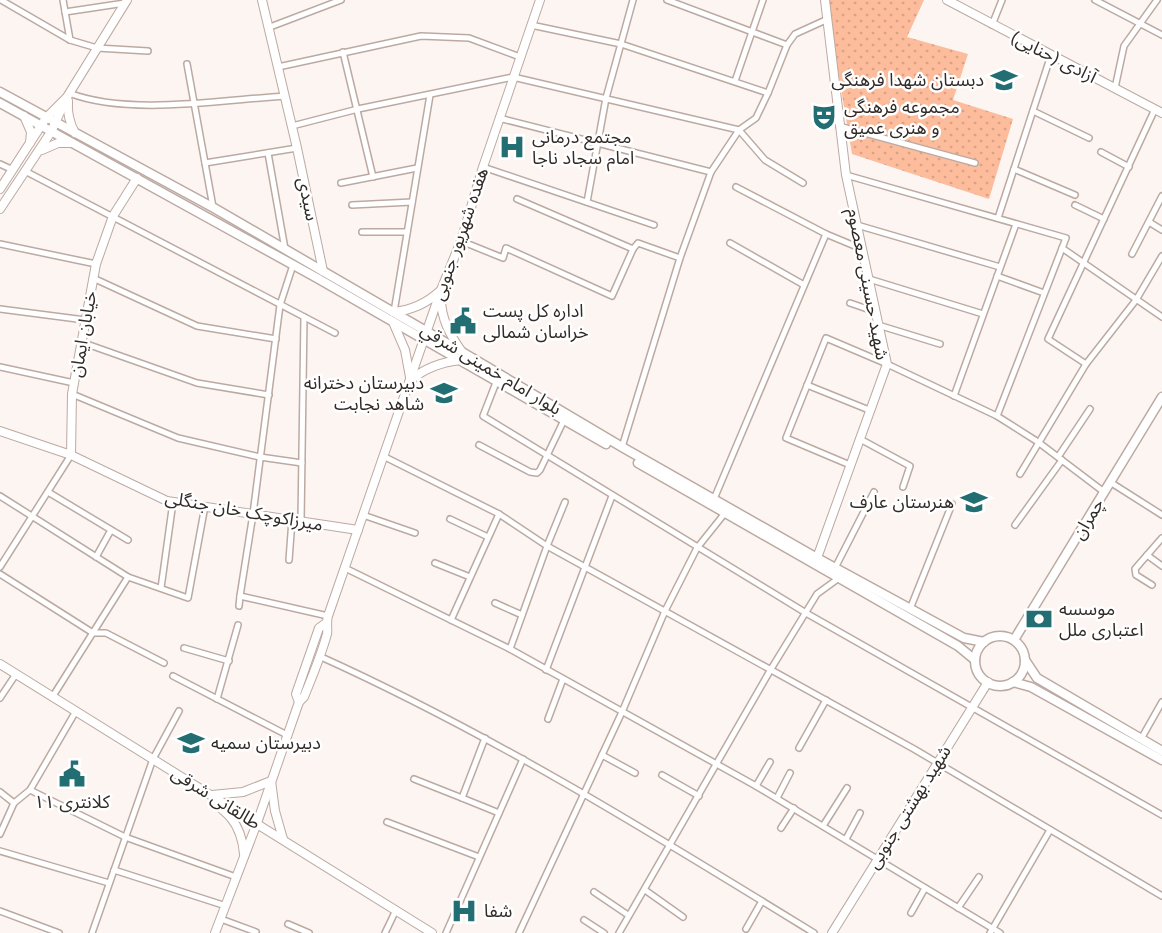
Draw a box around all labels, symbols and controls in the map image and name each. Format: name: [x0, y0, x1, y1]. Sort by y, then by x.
street label: آزادی (حنایی): [1008, 24, 1102, 88]
school or university icon: دبستان شهدا فرهنگی: [989, 65, 1019, 95]
place label: دبستان شهدا فرهنگی: [831, 67, 984, 91]
place label: مجموعه فرهنگی و هنری عمیق: [844, 94, 960, 139]
theatre icon: مجموعه فرهنگی و هنری عمیق: [809, 102, 839, 132]
place label: مجتمع درمانی امام سجاد ناجا: [532, 124, 634, 172]
hospital icon: مجتمع درمانی امام سجاد ناجا: [497, 132, 527, 162]
street label: هفده شهریور جنوبی: [425, 164, 493, 303]
street label: سیدی: [293, 175, 325, 223]
street label: شهید حسینی معصوم: [840, 206, 895, 362]
street label: خیابان ایمان: [63, 289, 101, 379]
place label: اداره کل پست خراسان شمالی: [483, 298, 589, 343]
public building icon: اداره کل پست خراسان شمالی: [448, 306, 478, 336]
street label: بلوار امام خمینی شرقي: [415, 317, 566, 422]
place label: دبیرستان دخترانه شاهد نجابت: [304, 370, 424, 415]
school or university icon: دبیرستان دخترانه شاهد نجابت: [429, 378, 459, 408]
street label: میرزاکوچک خان جنگلی: [163, 484, 325, 536]
school or university icon: هنرستان عارف: [959, 487, 989, 517]
place label: هنرستان عارف: [850, 489, 954, 513]
street label: چمران: [1065, 493, 1109, 544]
place label: موسسه اعتباری ملل: [1059, 596, 1143, 641]
bank icon: موسسه اعتباری ملل: [1024, 604, 1054, 634]
school or university icon: دبیرستان سمیه: [176, 728, 206, 758]
place label: دبیرستان سمیه: [211, 730, 321, 754]
street label: شهید بهشتی جنوبی: [860, 740, 956, 873]
public building icon: کلانتری ۱۱: [57, 759, 87, 789]
street label: طالقانی شرقی: [167, 760, 266, 834]
place label: کلانتری ۱۱: [34, 789, 110, 813]
hospital icon: شفا: [449, 896, 479, 926]
place label: شفا: [484, 898, 512, 922]

